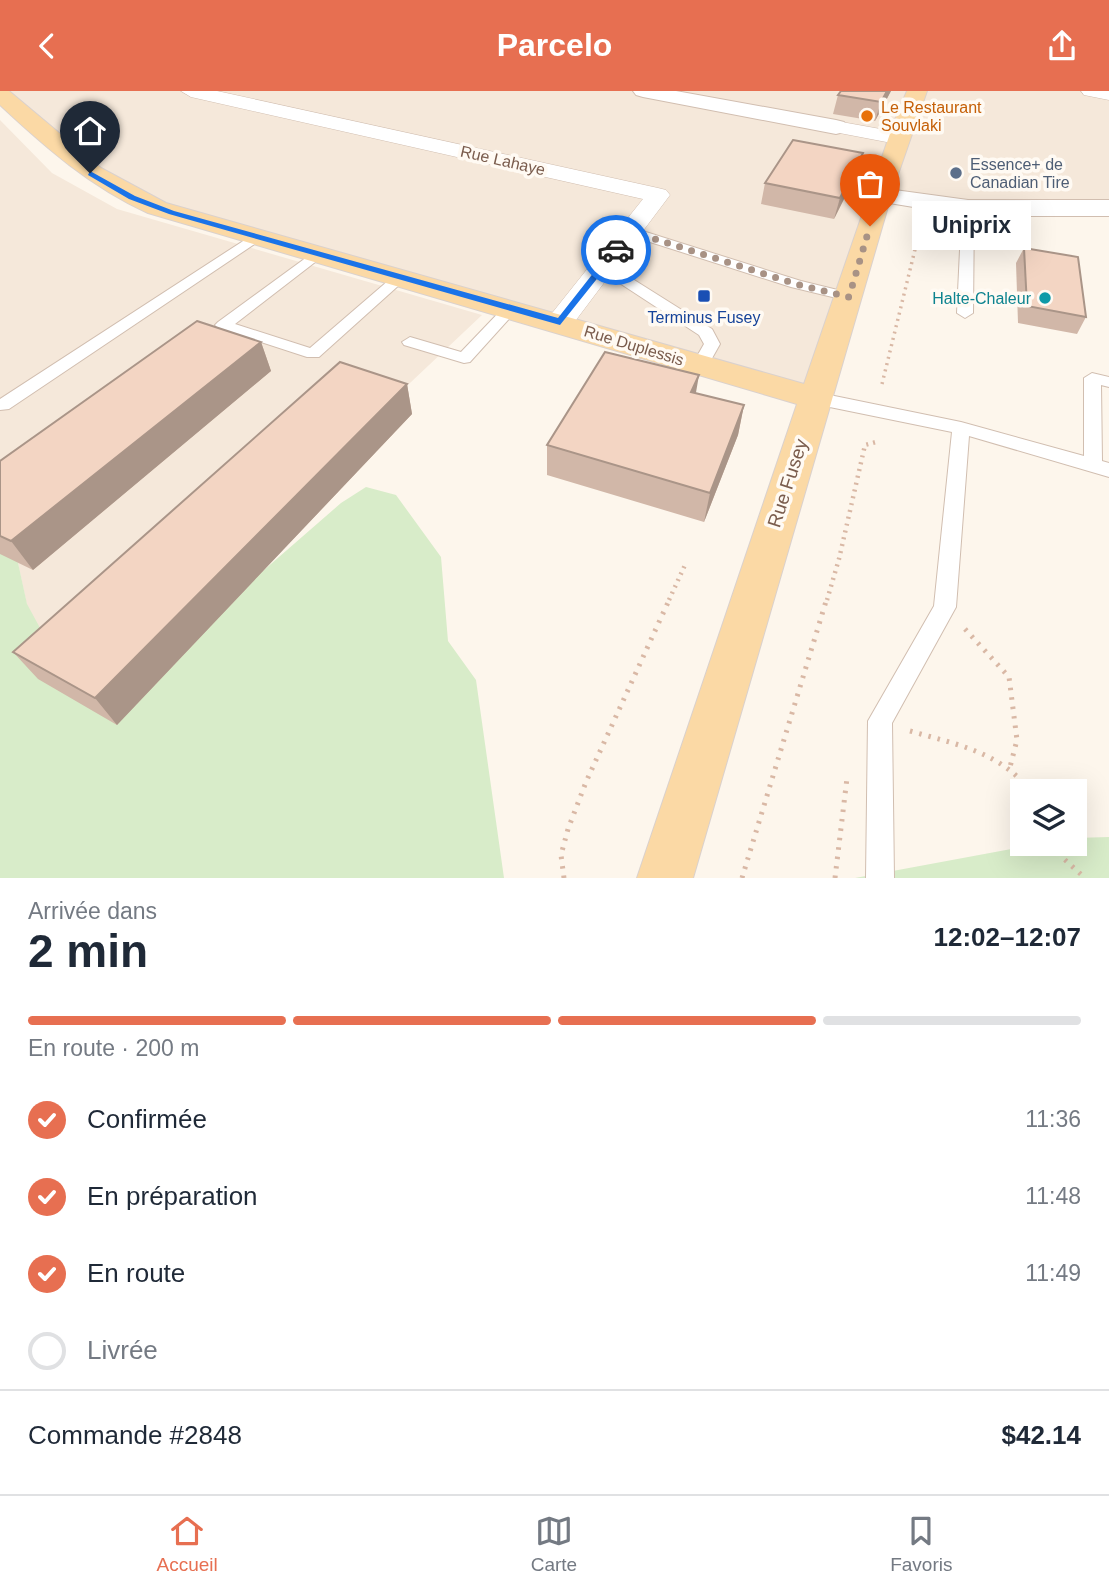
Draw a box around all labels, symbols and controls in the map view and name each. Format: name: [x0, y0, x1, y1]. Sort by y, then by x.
icon: back: [28, 27, 66, 65]
text: Parcelo: [497, 27, 612, 63]
icon: share: [1043, 27, 1081, 65]
place label: Le Restaurant Souvlaki: [881, 99, 982, 134]
pin: [60, 101, 120, 173]
marker: Le Restaurant Souvlaki: [859, 108, 875, 124]
icon: home: [71, 112, 109, 150]
street label: Rue Lahaye: [459, 142, 547, 178]
pin: [840, 154, 900, 226]
place label: Essence+ de Canadian Tire: [970, 156, 1070, 191]
icon: bag: [851, 165, 889, 203]
marker: Essence+ de Canadian Tire: [948, 165, 964, 181]
callout: Uniprix: [912, 201, 1031, 251]
text: Uniprix: [932, 212, 1011, 238]
courier: [581, 215, 651, 285]
icon: car: [597, 231, 635, 269]
marker: Terminus Fusey: [696, 288, 712, 304]
place label: Halte-Chaleur: [932, 290, 1032, 307]
marker: Halte-Chaleur: [1037, 290, 1053, 306]
place label: Terminus Fusey: [648, 309, 760, 326]
street label: Rue Duplessis: [582, 322, 686, 369]
street label: Rue Fusey: [763, 436, 812, 530]
map controls: [1010, 779, 1087, 856]
button: layers: [1010, 779, 1087, 856]
text: Arrivée dans: [28, 898, 157, 924]
text: 12:02–12:07: [934, 922, 1081, 952]
text: 2 min: [28, 925, 148, 977]
text: En route · 200 m: [28, 1035, 199, 1061]
icon: check: [28, 1101, 66, 1139]
text: Confirmée: [87, 1104, 207, 1134]
text: 11:36: [1025, 1106, 1081, 1132]
icon: check: [28, 1178, 66, 1216]
text: En préparation: [87, 1181, 258, 1211]
text: 11:48: [1025, 1183, 1081, 1209]
icon: check: [28, 1255, 66, 1293]
text: En route: [87, 1258, 185, 1288]
text: 11:49: [1025, 1260, 1081, 1286]
text: Livrée: [87, 1335, 158, 1365]
text: Commande #2848: [28, 1420, 242, 1450]
text: $42.14: [1001, 1420, 1081, 1450]
tab: Accueil: [156, 1512, 218, 1576]
tab: Carte: [531, 1512, 577, 1576]
tab: Favoris: [890, 1512, 952, 1576]

